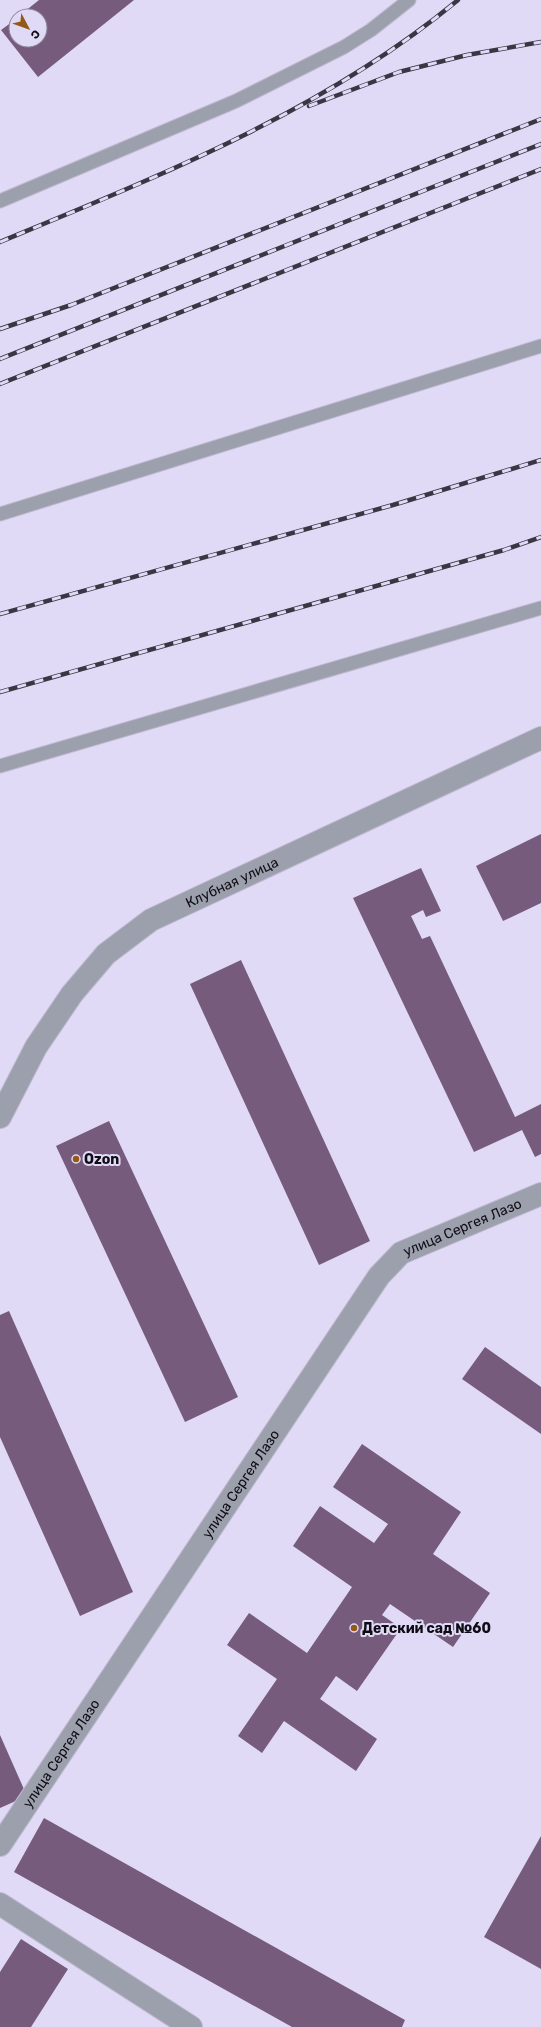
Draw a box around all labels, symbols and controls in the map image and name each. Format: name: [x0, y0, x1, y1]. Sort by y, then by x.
north arrow: [8, 8, 48, 48]
text: С: [28, 27, 43, 42]
street label: Клубная улица: [183, 853, 281, 911]
place label: Ozon: [84, 1151, 119, 1168]
marker: Ozon: [71, 1154, 81, 1164]
street label: улица Сергея Лазо: [401, 1195, 524, 1260]
street label: улица Сергея Лазо: [198, 1426, 283, 1541]
place label: Детский сад №60: [362, 1620, 491, 1637]
marker: Детский сад №60: [349, 1623, 359, 1633]
street label: улица Сергея Лазо: [19, 1696, 103, 1811]

